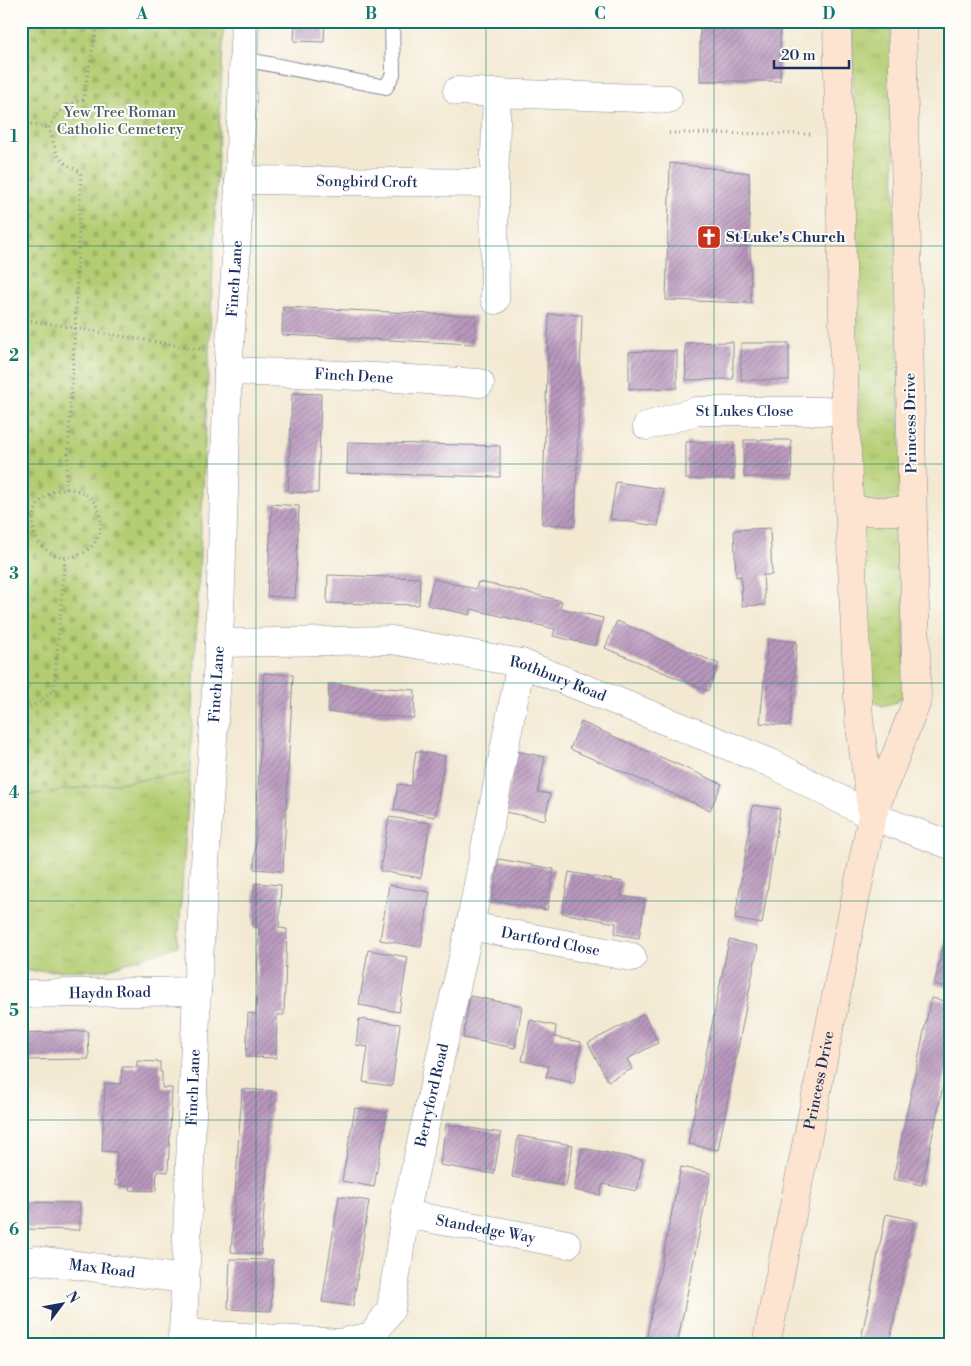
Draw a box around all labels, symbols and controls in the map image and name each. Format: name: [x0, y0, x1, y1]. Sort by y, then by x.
text: A: [135, 4, 148, 24]
text: B: [365, 4, 377, 24]
text: C: [594, 4, 606, 24]
text: D: [823, 4, 836, 24]
scale bar: [774, 38, 848, 70]
text: 20 m: [781, 46, 816, 65]
park label: Yew Tree Roman Catholic Cemetery: [57, 103, 184, 139]
text: 1: [10, 127, 18, 147]
street label: Songbird Croft: [316, 171, 419, 192]
church icon: St Luke's Church: [696, 224, 722, 250]
place label: St Luke's Church: [726, 228, 846, 247]
street label: Finch Lane: [222, 240, 246, 318]
text: 2: [9, 346, 19, 366]
street label: Finch Dene: [314, 364, 394, 388]
street label: Princess Drive: [901, 373, 921, 473]
street label: St Lukes Close: [696, 402, 794, 421]
text: 3: [9, 564, 19, 584]
street label: Finch Lane: [204, 645, 228, 723]
street label: Rothbury Road: [508, 652, 610, 706]
text: 4: [9, 783, 20, 803]
street label: Dartford Close: [499, 923, 602, 960]
street label: Haydn Road: [69, 982, 152, 1003]
text: 5: [9, 1001, 19, 1021]
street label: Princess Drive: [800, 1029, 838, 1131]
street label: Berryford Road: [411, 1041, 453, 1150]
street label: Finch Lane: [182, 1049, 204, 1127]
street label: Standedge Way: [434, 1210, 538, 1248]
text: 6: [9, 1220, 19, 1240]
street label: Max Road: [68, 1255, 137, 1282]
north arrow: [38, 1278, 88, 1328]
text: N: [62, 1288, 83, 1307]

